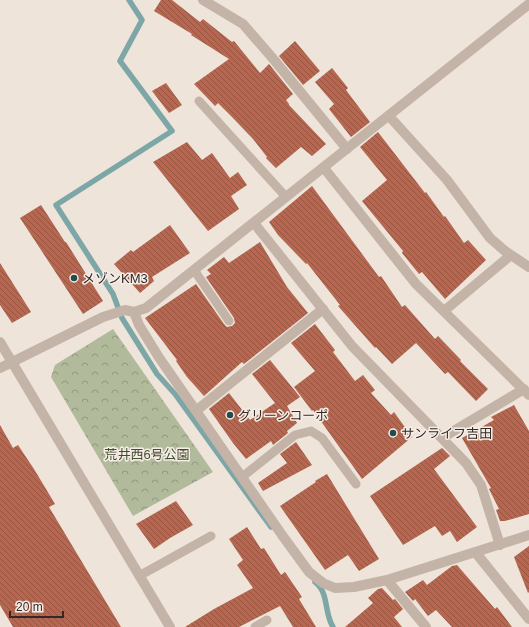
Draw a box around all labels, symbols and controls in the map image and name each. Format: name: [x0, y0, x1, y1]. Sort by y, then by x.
place label: メゾンKM3: [82, 271, 148, 286]
marker: メゾンKM3: [69, 273, 79, 283]
place label: グリーンコーポ: [238, 408, 328, 423]
marker: グリーンコーポ: [225, 410, 235, 420]
place label: サンライフ吉田: [401, 426, 492, 441]
marker: サンライフ吉田: [388, 428, 398, 438]
park label: 荒井西6号公園: [104, 447, 190, 462]
scale bar: [10, 593, 63, 619]
text: 20 m: [16, 600, 43, 614]

